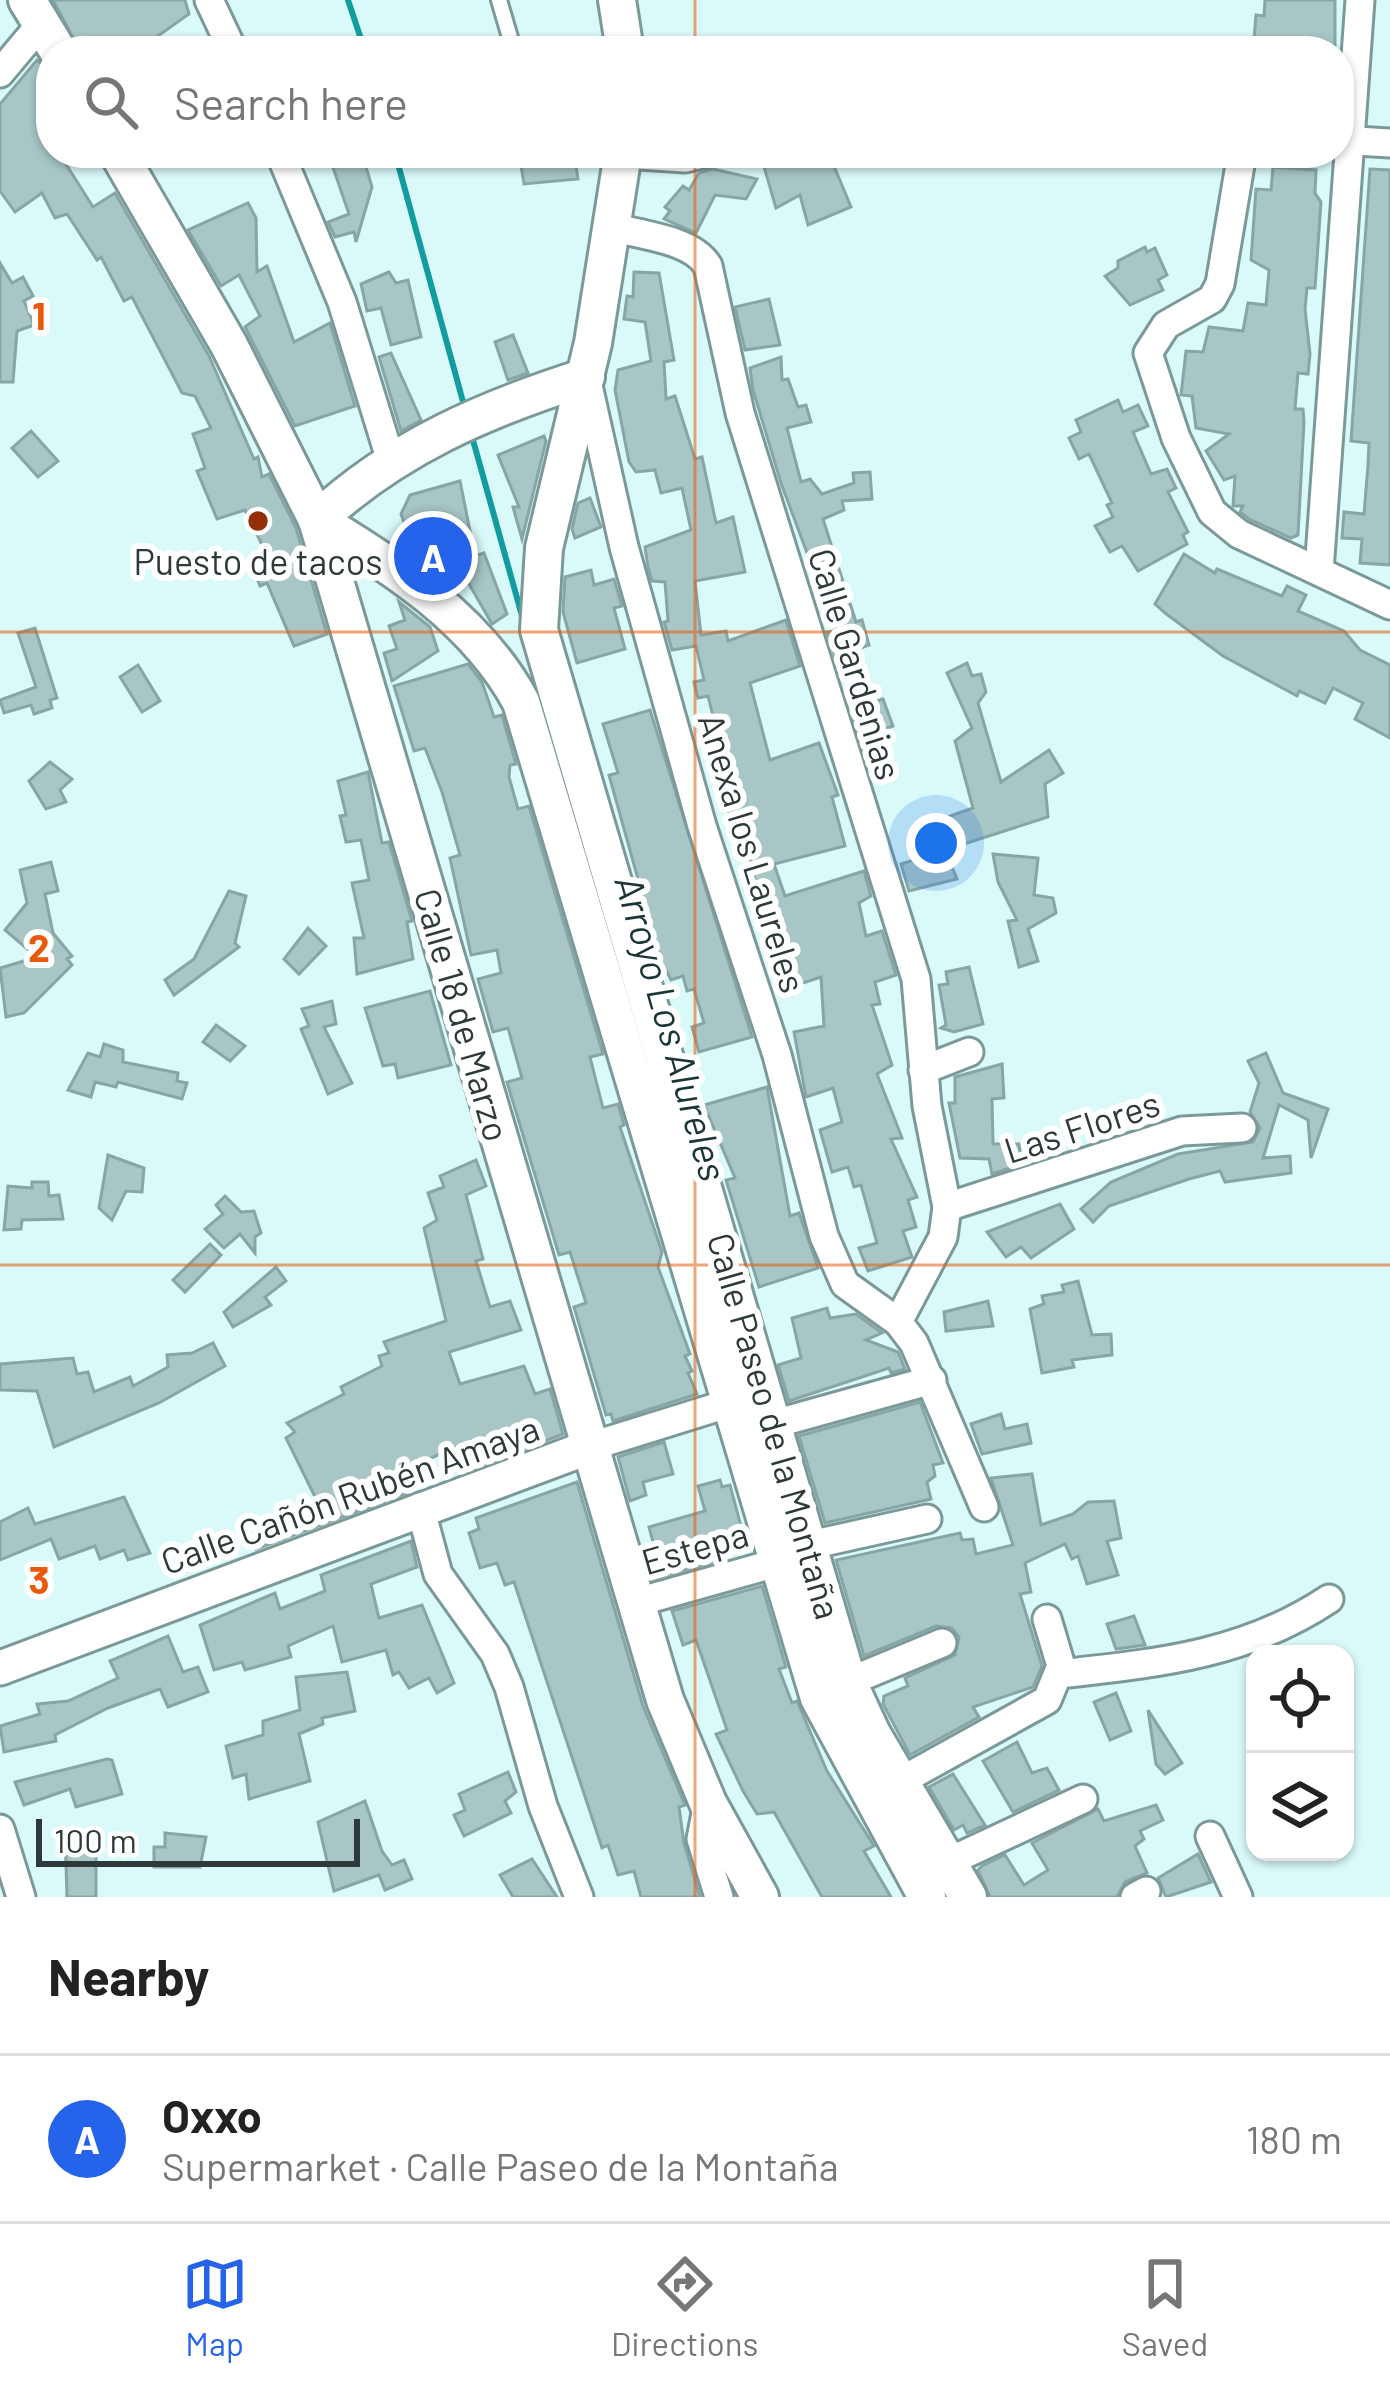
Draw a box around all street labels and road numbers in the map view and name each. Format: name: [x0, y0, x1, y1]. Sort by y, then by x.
street label: Calle Gardenias: [801, 543, 912, 784]
street label: Anexa los Laureles: [691, 708, 816, 997]
street label: Calle 18 de Marzo: [407, 883, 520, 1146]
street label: Las Flores: [998, 1080, 1165, 1171]
street label: Calle Paseo de la Montaña: [700, 1227, 851, 1624]
street label: Calle Cañón Rubén Amaya: [155, 1405, 544, 1582]
street label: Estepa: [636, 1511, 753, 1582]

